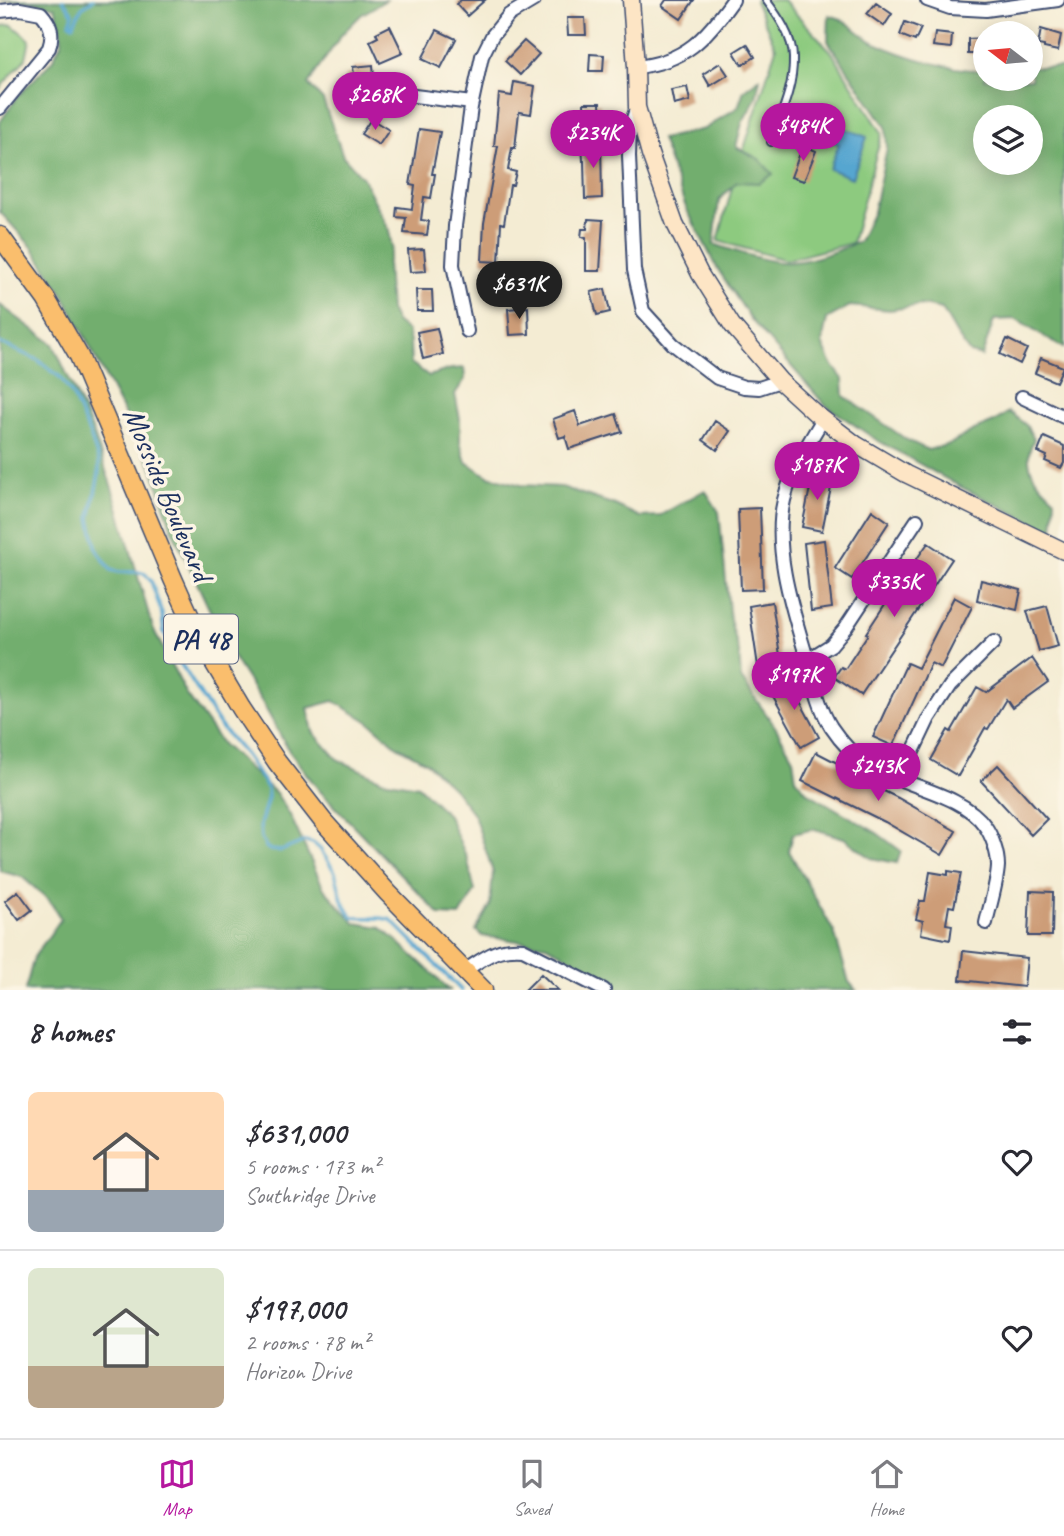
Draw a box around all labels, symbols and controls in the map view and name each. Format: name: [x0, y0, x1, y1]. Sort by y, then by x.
north arrow: [973, 21, 1043, 91]
map controls: [973, 21, 1043, 175]
pin: $268K: [326, 72, 424, 132]
text: $268K: [348, 80, 402, 109]
pin: $484K: [754, 104, 852, 163]
button: layers: [973, 105, 1043, 175]
pin: $234K: [544, 110, 642, 170]
text: $484K: [776, 111, 830, 140]
text: $234K: [566, 118, 620, 147]
pin: $631K: [470, 262, 568, 321]
text: $631K: [492, 269, 546, 298]
street label: Mosside Boulevard: [114, 402, 223, 590]
pin: $187K: [768, 442, 866, 502]
text: $187K: [791, 450, 844, 479]
pin: $335K: [845, 560, 943, 619]
text: $335K: [868, 567, 920, 596]
road number: PA 48: [164, 614, 238, 664]
pin: $197K: [745, 652, 843, 712]
text: $197K: [768, 660, 820, 689]
pin: $243K: [829, 744, 927, 803]
text: $243K: [851, 751, 905, 780]
text: 8 homes: [28, 1013, 113, 1051]
icon: filters: [998, 1013, 1036, 1051]
text: $631,000: [245, 1114, 346, 1152]
icon: home: [84, 1120, 168, 1204]
icon: heart: [998, 1143, 1036, 1181]
text: 5 rooms · 173 m²: [245, 1152, 380, 1181]
text: Southridge Drive: [245, 1181, 374, 1210]
text: $197,000: [245, 1290, 345, 1328]
icon: home: [84, 1296, 168, 1380]
icon: heart: [998, 1319, 1036, 1357]
text: 2 rooms · 78 m²: [245, 1328, 369, 1357]
text: Horizon Drive: [245, 1357, 351, 1386]
tab: Map: [158, 1455, 196, 1521]
tab: Saved: [513, 1455, 551, 1521]
tab: Home: [868, 1455, 906, 1521]

